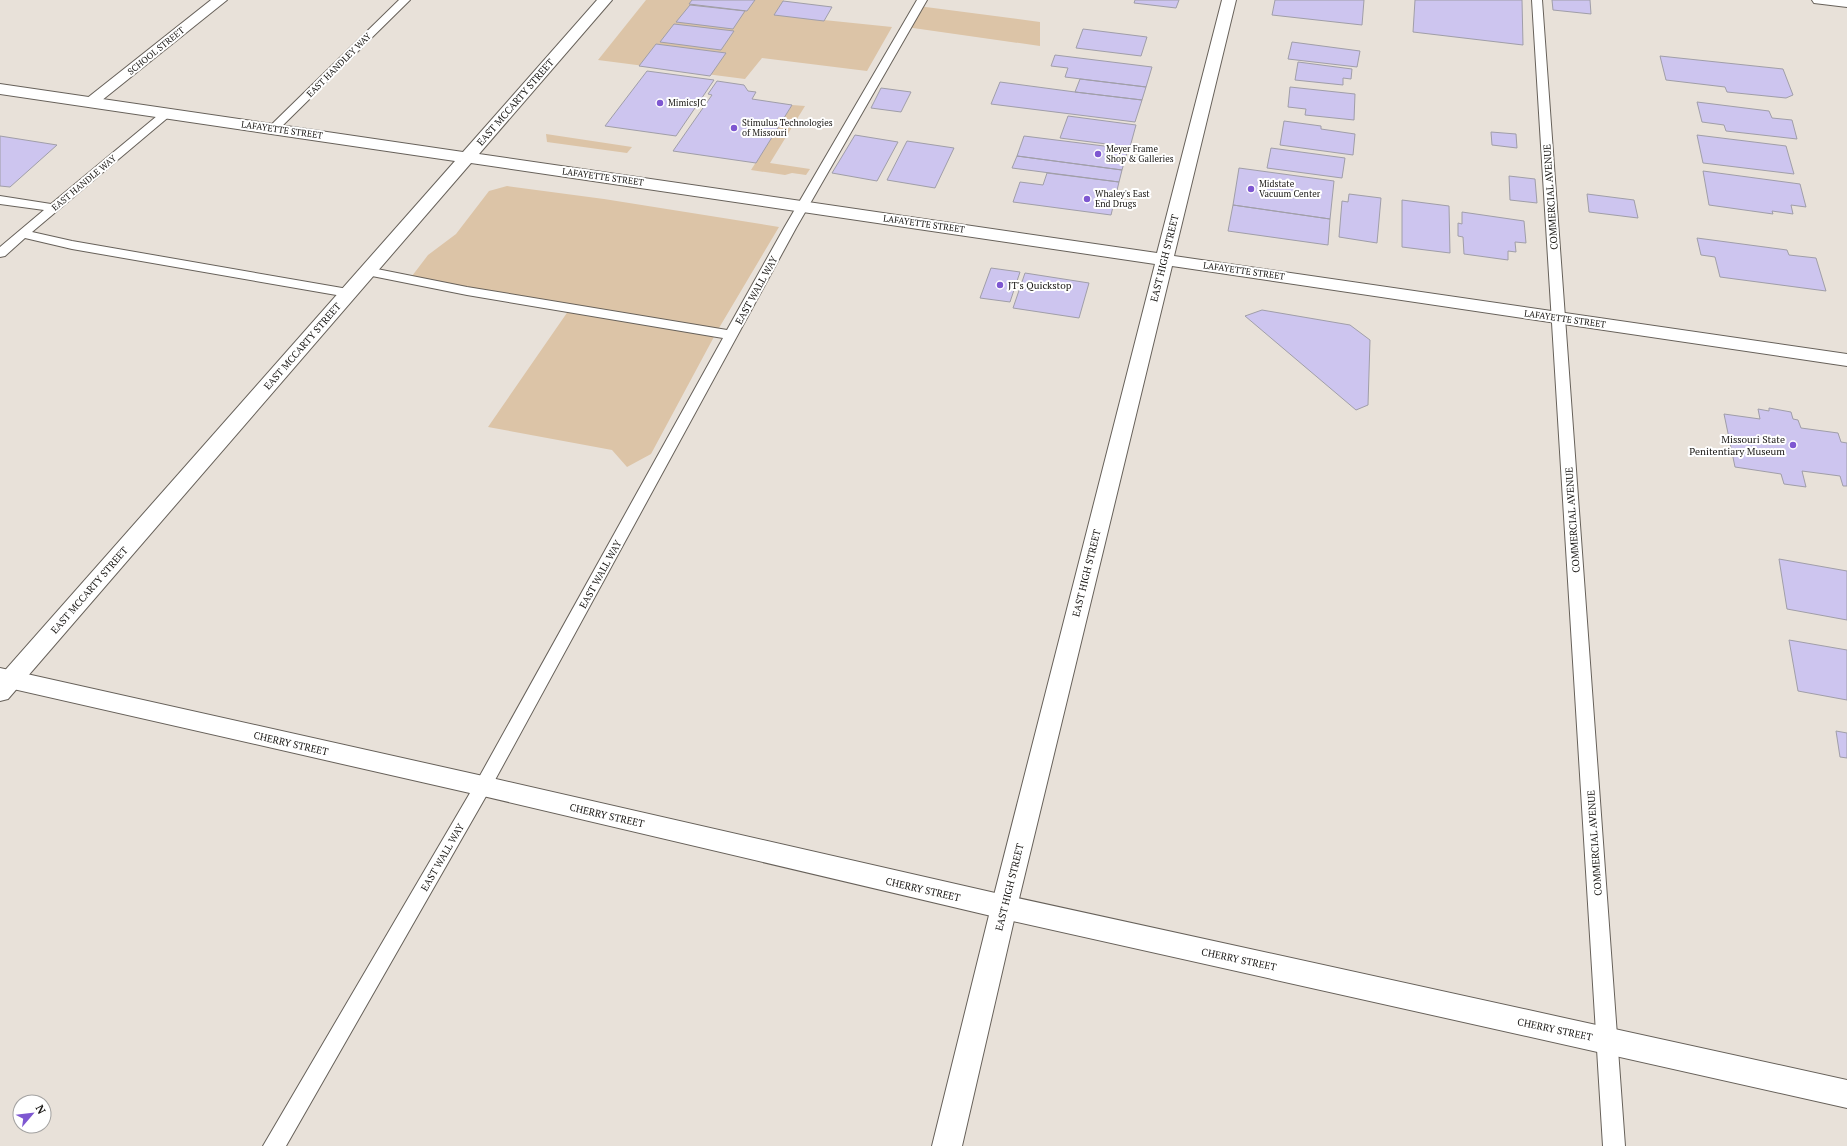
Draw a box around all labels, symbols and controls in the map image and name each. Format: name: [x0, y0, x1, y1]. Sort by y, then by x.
street label: SCHOOL STREET: [125, 24, 187, 78]
street label: EAST HANDLEY WAY: [304, 30, 374, 100]
street label: EAST MCCARTY STREET: [474, 56, 557, 149]
place label: MimicsJC: [668, 97, 706, 109]
marker: MimicsJC: [655, 98, 665, 108]
place label: Stimulus Technologies of Missouri: [742, 117, 833, 139]
street label: LAFAYETTE STREET: [240, 118, 324, 142]
marker: Stimulus Technologies of Missouri: [729, 123, 739, 133]
place label: Meyer Frame Shop & Galleries: [1106, 143, 1174, 165]
street label: COMMERCIAL AVENUE: [1540, 144, 1561, 250]
marker: Meyer Frame Shop & Galleries: [1093, 149, 1103, 159]
street label: EAST HANDLE WAY: [49, 152, 119, 214]
street label: LAFAYETTE STREET: [561, 165, 645, 189]
place label: Midstate Vacuum Center: [1259, 178, 1321, 200]
marker: Midstate Vacuum Center: [1246, 184, 1256, 194]
place label: Whaley's East End Drugs: [1095, 188, 1150, 210]
marker: Whaley's East End Drugs: [1082, 194, 1092, 204]
street label: LAFAYETTE STREET: [882, 212, 966, 236]
street label: EAST HIGH STREET: [1147, 213, 1182, 303]
street label: EAST WALL WAY: [732, 253, 781, 327]
street label: LAFAYETTE STREET: [1202, 259, 1286, 283]
place label: JT's Quickstop: [1008, 279, 1072, 292]
marker: JT's Quickstop: [995, 280, 1005, 290]
street label: EAST MCCARTY STREET: [261, 300, 344, 393]
street label: LAFAYETTE STREET: [1523, 307, 1607, 331]
place label: Missouri State Penitentiary Museum: [1689, 433, 1785, 458]
marker: Missouri State Penitentiary Museum: [1788, 440, 1798, 450]
street label: COMMERCIAL AVENUE: [1562, 467, 1583, 573]
street label: EAST HIGH STREET: [1069, 528, 1104, 618]
street label: EAST WALL WAY: [576, 537, 625, 611]
street label: EAST MCCARTY STREET: [48, 544, 131, 637]
street label: CHERRY STREET: [252, 729, 330, 758]
street label: COMMERCIAL AVENUE: [1584, 790, 1605, 896]
street label: CHERRY STREET: [568, 801, 646, 830]
street label: EAST WALL WAY: [418, 821, 467, 893]
street label: EAST HIGH STREET: [992, 842, 1027, 932]
street label: CHERRY STREET: [884, 875, 962, 904]
street label: CHERRY STREET: [1200, 945, 1278, 974]
street label: CHERRY STREET: [1516, 1015, 1594, 1044]
north arrow: [12, 1094, 52, 1134]
text: N: [33, 1102, 49, 1117]

